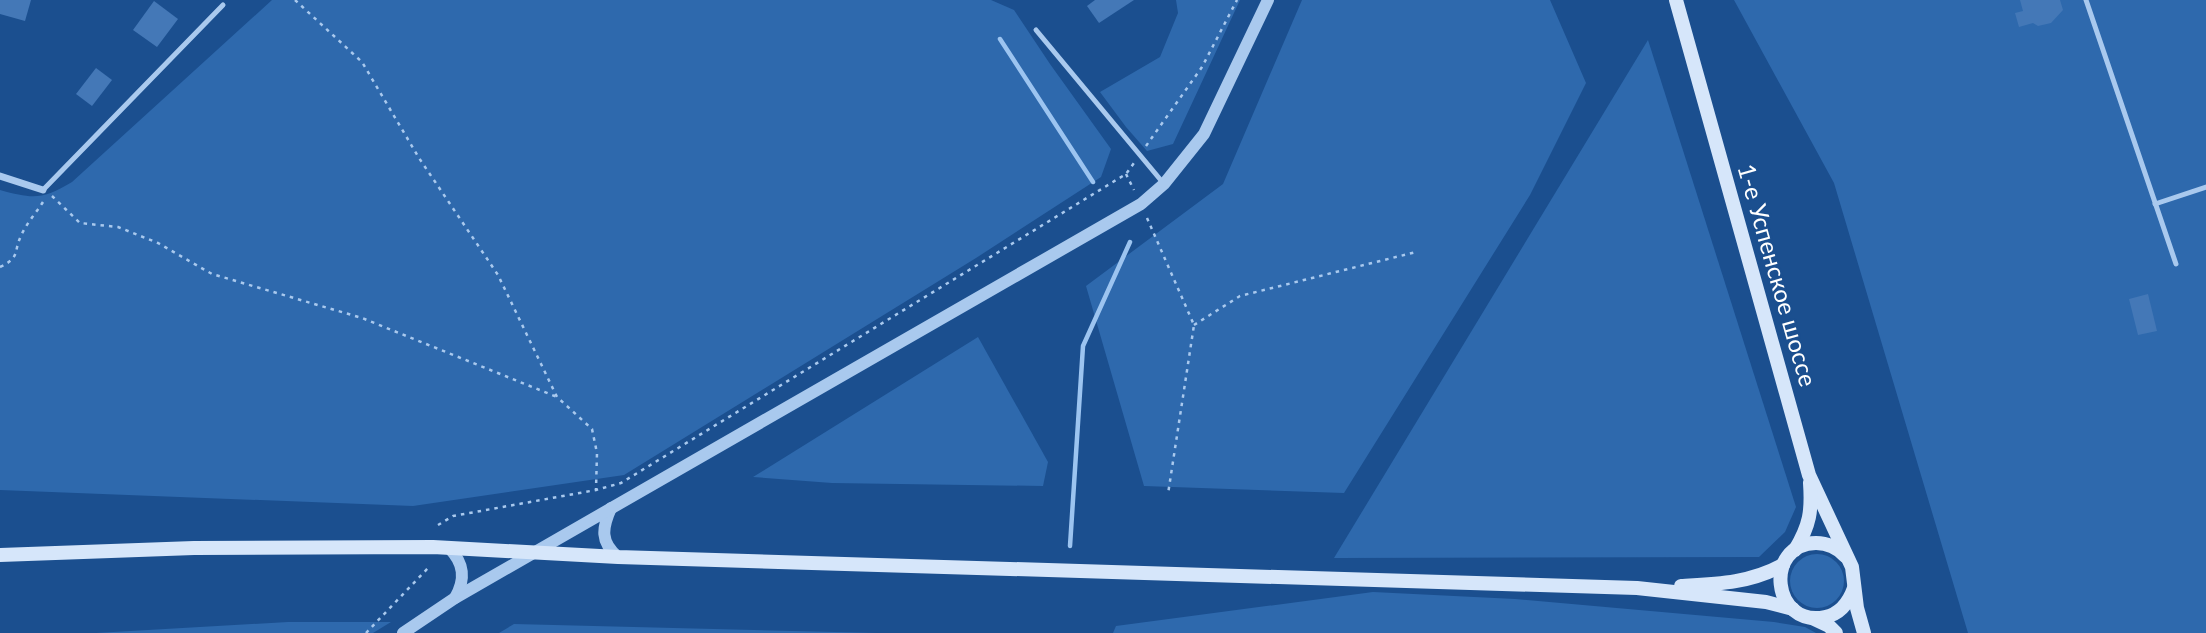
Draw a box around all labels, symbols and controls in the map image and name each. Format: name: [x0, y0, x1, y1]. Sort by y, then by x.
street label: 1-е Успенское шоссе: [1732, 160, 1824, 390]

